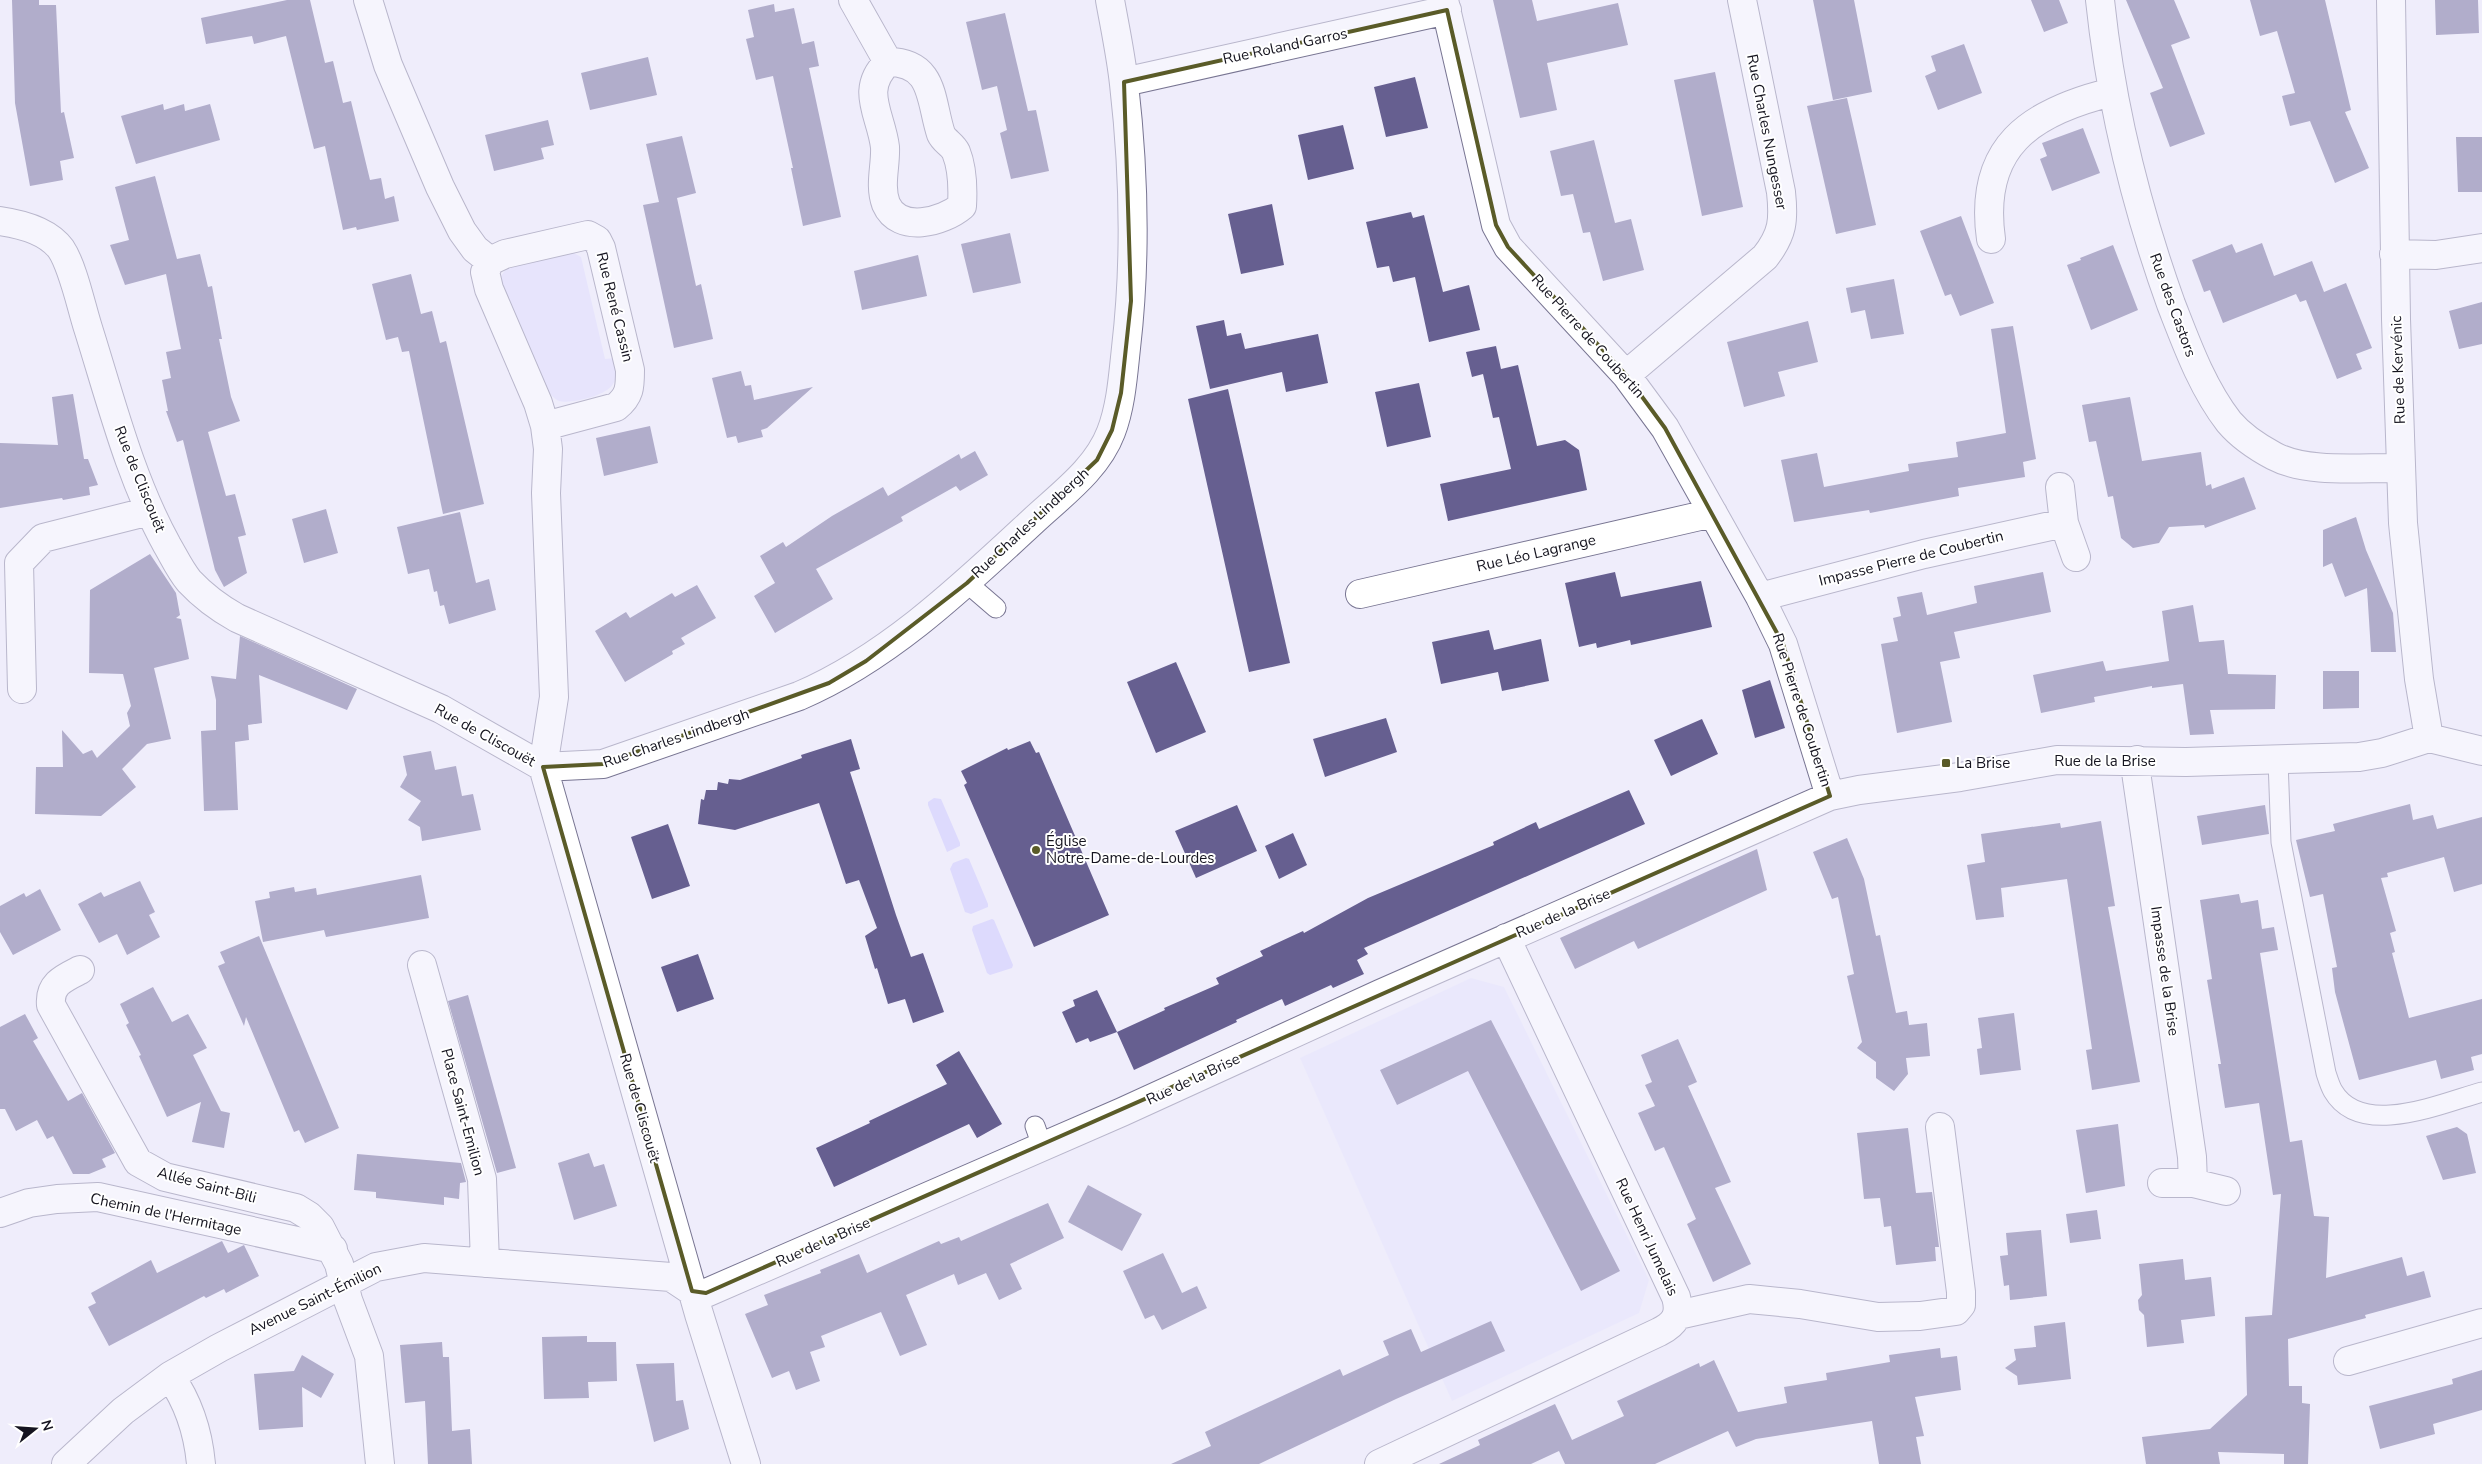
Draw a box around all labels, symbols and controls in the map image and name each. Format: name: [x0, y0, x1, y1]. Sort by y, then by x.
street label: Rue Roland Garros: [1221, 23, 1349, 69]
street label: Rue Charles Nungesser: [1742, 52, 1792, 212]
street label: Rue René Cassin: [592, 250, 638, 364]
street label: Rue des Castors: [2145, 250, 2201, 360]
street label: Rue Pierre de Coubertin: [1527, 270, 1649, 402]
street label: Rue de Kervénic: [2386, 315, 2410, 425]
street label: Rue de Cliscouët: [110, 423, 171, 536]
street label: Rue Charles Lindbergh: [967, 463, 1093, 583]
street label: Impasse Pierre de Coubertin: [1817, 525, 2005, 591]
street label: Rue Léo Lagrange: [1474, 530, 1598, 576]
street label: Rue Pierre de Coubertin: [1768, 631, 1836, 789]
street label: Rue de Cliscouët: [431, 699, 540, 771]
street label: Rue Charles Lindbergh: [600, 704, 752, 772]
street label: Rue de la Brise: [2054, 751, 2156, 771]
place label: La Brise: [1956, 753, 2010, 773]
marker: La Brise: [1940, 757, 1952, 769]
place label: Église Notre-Dame-de-Lourdes: [1046, 831, 1214, 868]
marker: Église Notre-Dame-de-Lourdes: [1030, 844, 1042, 856]
street label: Rue de la Brise: [1513, 883, 1613, 943]
street label: Impasse de la Brise: [2146, 905, 2184, 1037]
street label: Place Saint-Emilion: [436, 1046, 490, 1178]
street label: Rue de la Brise: [1143, 1049, 1243, 1109]
street label: Rue de Cliscouët: [615, 1051, 665, 1166]
street label: Allée Saint-Bili: [155, 1162, 259, 1208]
street label: Rue Henri Jumelais: [1611, 1175, 1683, 1299]
street label: Chemin de l'Hermitage: [89, 1188, 243, 1240]
street label: Rue de la Brise: [773, 1212, 873, 1272]
street label: Avenue Saint-Émilion: [245, 1258, 385, 1340]
north arrow: [10, 1404, 60, 1454]
text: N: [36, 1418, 58, 1433]

